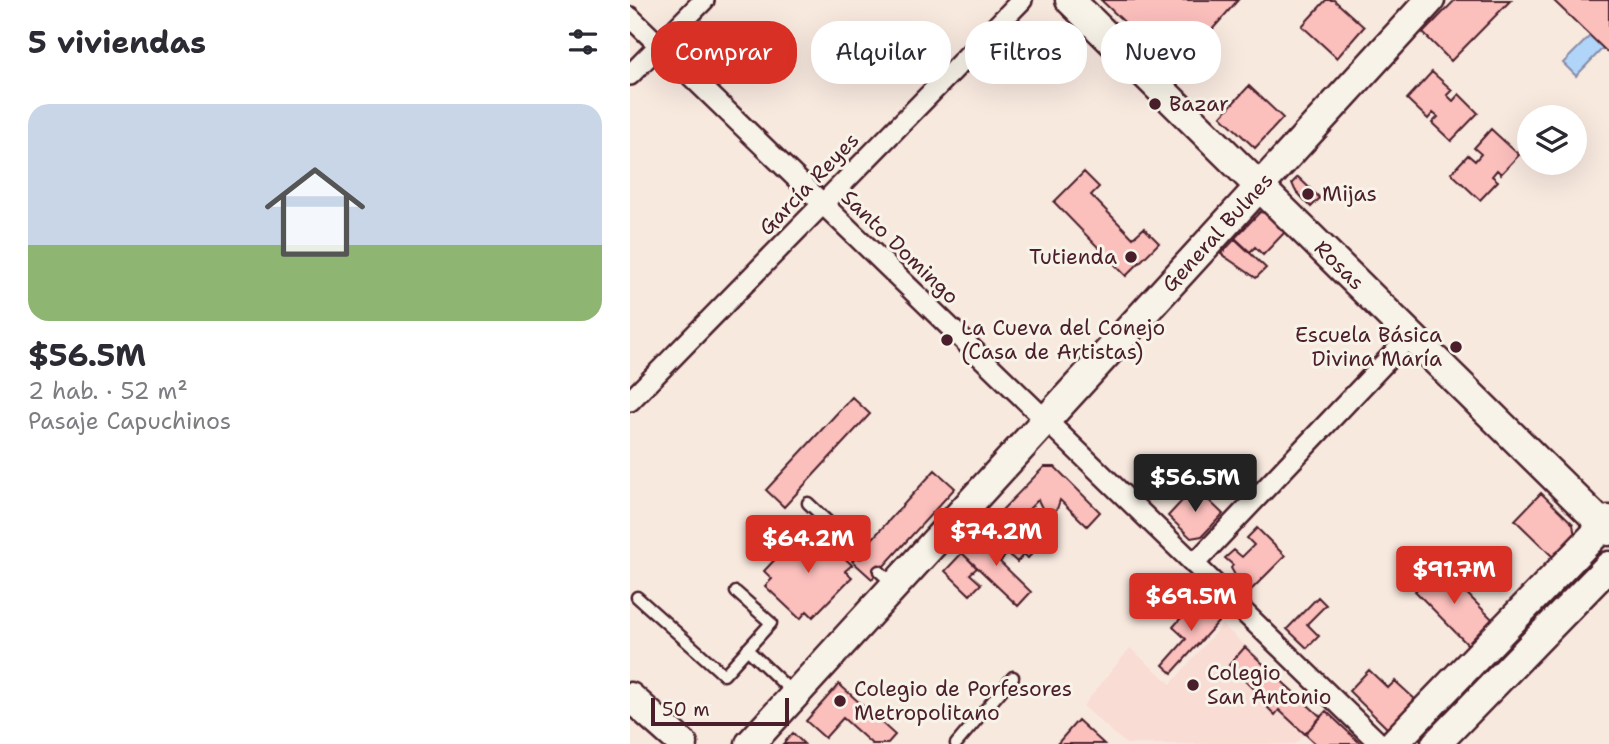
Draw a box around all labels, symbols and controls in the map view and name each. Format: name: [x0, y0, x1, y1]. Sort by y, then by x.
chip: Comprar: [651, 21, 797, 84]
chip: Alquilar: [811, 21, 951, 84]
chip: Filtros: [965, 21, 1087, 84]
chip: Nuevo: [1101, 21, 1221, 84]
text: 5 viviendas: [28, 22, 206, 63]
icon: filters: [564, 23, 602, 61]
place label: Bazar: [1169, 90, 1229, 118]
marker: Bazar: [1147, 96, 1163, 112]
map controls: [1517, 105, 1587, 175]
button: layers: [1517, 105, 1587, 175]
street label: García Reyes: [753, 127, 865, 241]
icon: home: [252, 149, 378, 275]
street label: General Bulnes: [1156, 167, 1279, 298]
place label: Mijas: [1322, 180, 1377, 208]
street label: Santo Domingo: [835, 184, 965, 310]
marker: Mijas: [1300, 186, 1316, 202]
street label: Rosas: [1308, 234, 1370, 296]
place label: Tutienda: [1029, 243, 1117, 271]
marker: Tutienda: [1123, 249, 1139, 265]
place label: La Cueva del Conejo (Casa de Artistas): [961, 314, 1165, 366]
place label: Escuela Básica Divina María: [1295, 321, 1442, 373]
marker: La Cueva del Conejo (Casa de Artistas): [939, 332, 955, 348]
text: $56.5M: [28, 335, 146, 376]
marker: Escuela Básica Divina María: [1448, 339, 1464, 355]
text: 2 hab. · 52 m²: [28, 376, 188, 406]
text: Pasaje Capuchinos: [28, 406, 231, 436]
pin: $56.5M: [1138, 454, 1252, 514]
text: $56.5M: [1150, 462, 1240, 492]
pin: $74.2M: [939, 508, 1053, 568]
pin: $64.2M: [751, 516, 865, 575]
text: $74.2M: [950, 516, 1042, 546]
text: $64.2M: [762, 523, 854, 553]
pin: $91.7M: [1397, 546, 1511, 606]
text: $91.7M: [1412, 554, 1496, 584]
pin: $69.5M: [1134, 574, 1248, 633]
text: $69.5M: [1145, 581, 1237, 611]
place label: Colegio San Antonio: [1207, 659, 1331, 711]
place label: Colegio de Porfesores Metropolitano: [854, 675, 1072, 727]
marker: Colegio San Antonio: [1185, 677, 1201, 693]
marker: Colegio de Porfesores Metropolitano: [832, 693, 848, 709]
scale bar: [651, 695, 789, 727]
text: 50 m: [662, 697, 710, 722]

